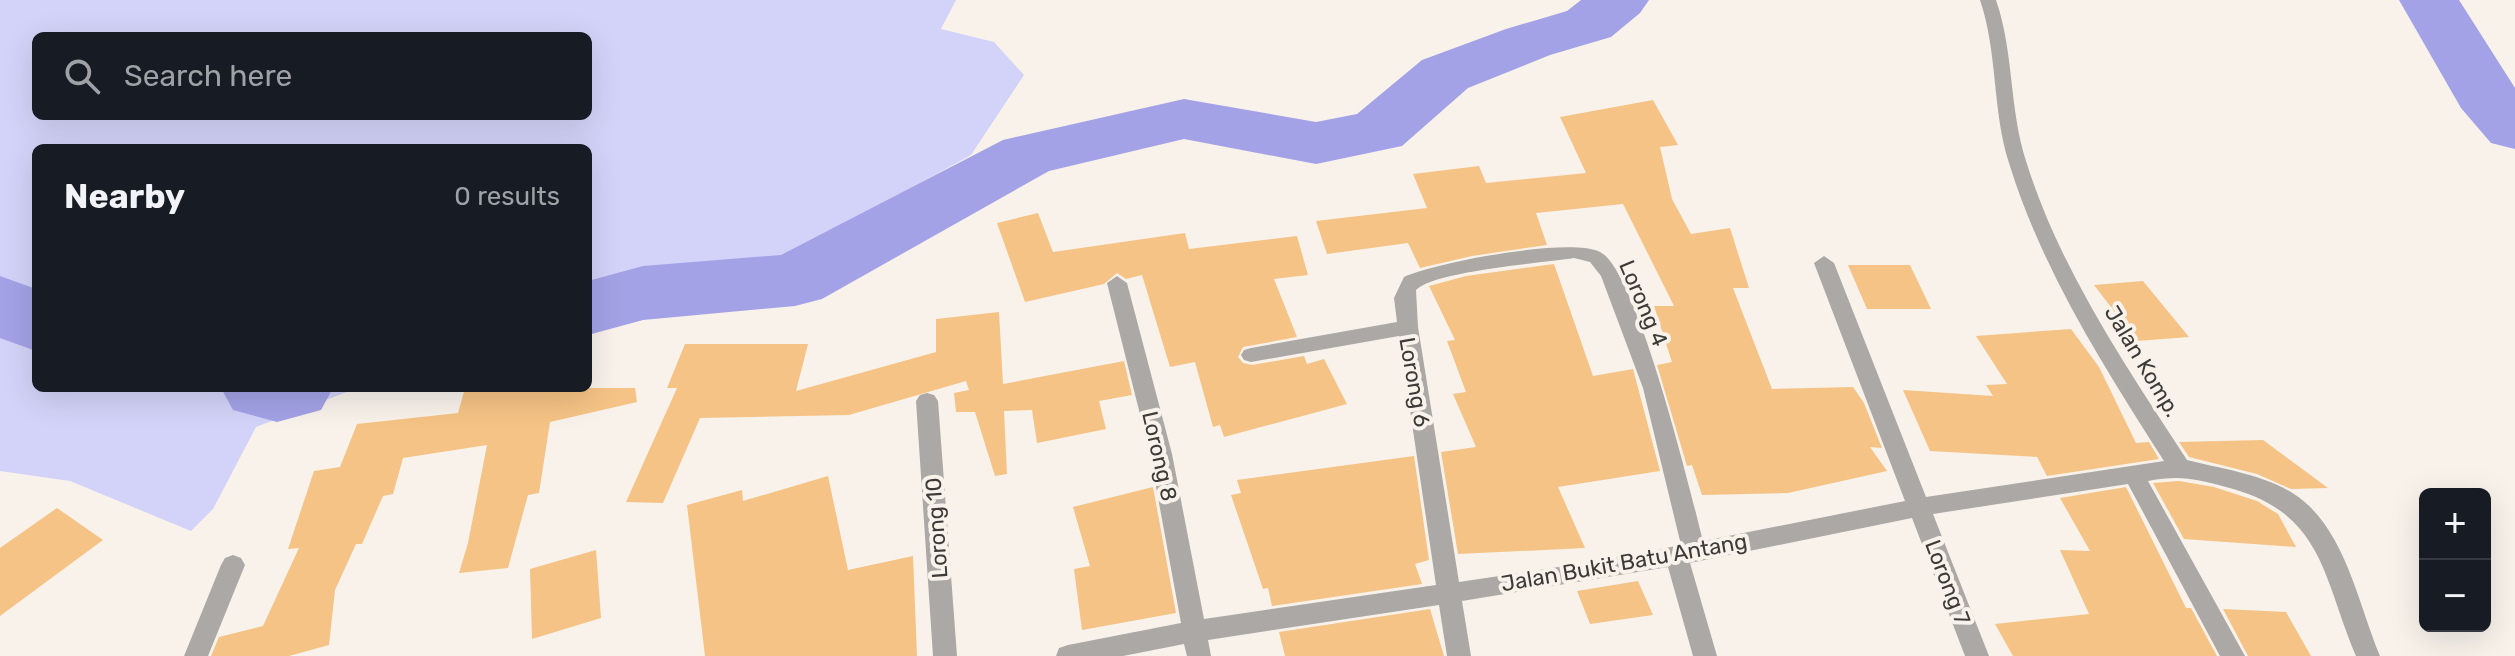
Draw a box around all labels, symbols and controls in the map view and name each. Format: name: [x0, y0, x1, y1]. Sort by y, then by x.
search box: [32, 32, 592, 120]
icon: search: [60, 54, 104, 98]
text: Search here: [124, 58, 292, 94]
text: Nearby: [64, 176, 185, 217]
text: 0 results: [454, 181, 560, 212]
street label: Lorong 4: [1613, 256, 1674, 350]
street label: Jalan Komp.: [2099, 301, 2186, 422]
street label: Lorong 6: [1393, 335, 1436, 429]
street label: Lorong 8: [1136, 409, 1183, 504]
street label: Lorong 10: [920, 477, 953, 579]
map controls: [2419, 488, 2491, 632]
button: +: [2419, 488, 2491, 560]
street label: Jalan Bukit Batu Antang: [1499, 528, 1749, 597]
street label: Lorong 7: [1919, 536, 1976, 628]
button: −: [2419, 560, 2491, 632]

